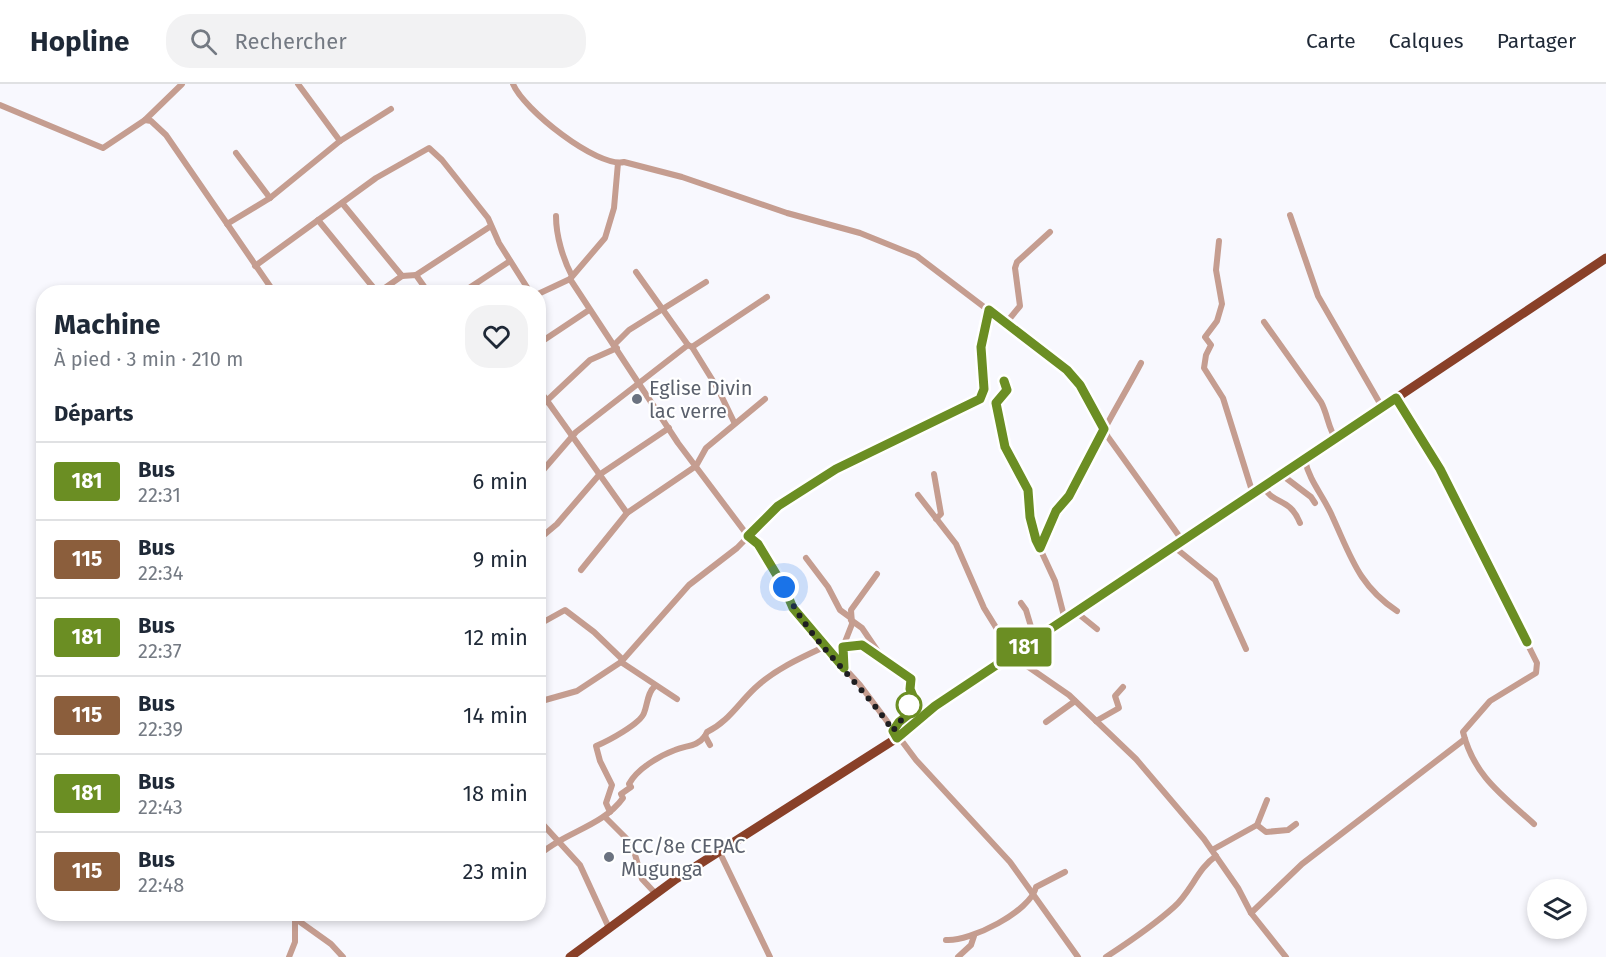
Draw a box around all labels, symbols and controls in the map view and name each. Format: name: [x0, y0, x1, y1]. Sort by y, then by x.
search box: [166, 14, 586, 68]
text: Hopline: [30, 25, 130, 58]
icon: search: [187, 25, 220, 58]
text: Rechercher: [235, 28, 347, 55]
text: Carte: [1306, 28, 1356, 54]
text: Calques: [1389, 28, 1464, 54]
text: Partager: [1497, 28, 1576, 54]
button: heart: [465, 305, 528, 368]
text: Machine: [54, 308, 160, 341]
text: À pied · 3 min · 210 m: [54, 347, 243, 371]
place label: Eglise Divin lac verre: [649, 376, 752, 423]
marker: Eglise Divin lac verre: [630, 392, 644, 406]
text: Départs: [54, 400, 133, 427]
text: Bus: [138, 456, 175, 483]
text: 181: [71, 468, 103, 494]
text: 6 min: [472, 468, 528, 495]
text: 22:31: [138, 483, 181, 507]
text: Bus: [138, 534, 175, 561]
text: 115: [72, 546, 102, 572]
text: 9 min: [473, 546, 528, 573]
text: 22:34: [138, 561, 183, 585]
your location: [769, 572, 799, 602]
text: Bus: [138, 612, 175, 639]
text: 181: [71, 624, 103, 650]
text: 12 min: [464, 624, 528, 651]
line badge: 181: [990, 628, 1058, 666]
text: 181: [1008, 634, 1040, 660]
text: 22:37: [138, 639, 182, 663]
text: Bus: [138, 690, 175, 717]
unlabelled marker: [896, 692, 922, 718]
text: 115: [72, 702, 102, 728]
text: 14 min: [463, 702, 528, 729]
text: 22:39: [138, 717, 183, 741]
text: Bus: [138, 768, 175, 795]
text: 181: [71, 780, 103, 806]
text: 18 min: [463, 780, 528, 807]
text: 22:43: [138, 795, 183, 819]
place label: ECC/8e CEPAC Mugunga: [621, 834, 745, 881]
text: Bus: [138, 846, 175, 873]
marker: ECC/8e CEPAC Mugunga: [602, 850, 616, 864]
text: 115: [72, 858, 102, 884]
text: 23 min: [462, 858, 528, 885]
text: 22:48: [138, 873, 184, 897]
map controls: [1527, 879, 1587, 939]
button: layers: [1527, 879, 1587, 939]

